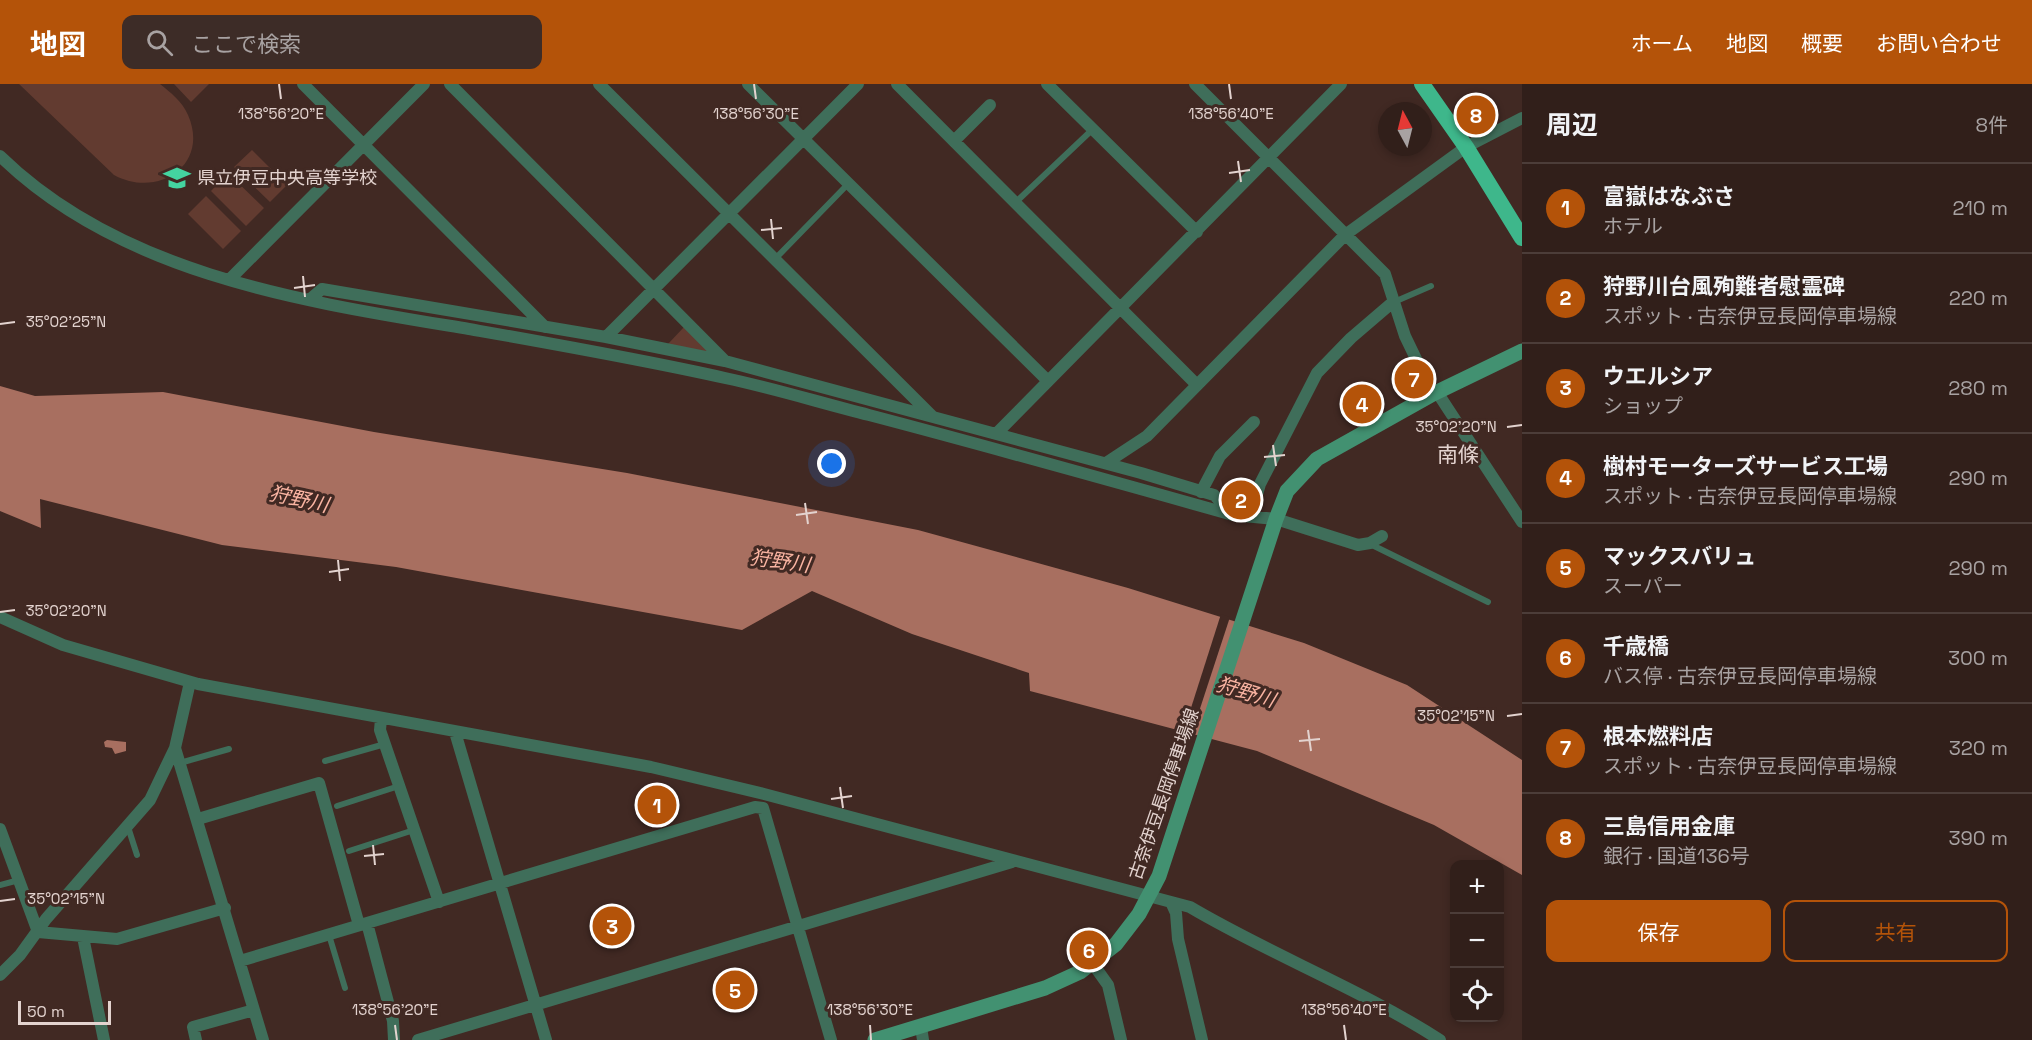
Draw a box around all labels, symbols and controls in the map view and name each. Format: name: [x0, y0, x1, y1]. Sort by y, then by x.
search box: [122, 15, 542, 69]
text: 地図: [30, 26, 86, 62]
icon: search: [143, 26, 176, 59]
text: ここで検索: [191, 30, 301, 58]
text: ホーム: [1631, 30, 1693, 57]
text: 地図: [1726, 30, 1768, 57]
text: 概要: [1801, 30, 1843, 57]
text: お問い合わせ: [1876, 30, 2002, 57]
pin: 8: [1456, 93, 1496, 138]
north arrow: [1378, 102, 1432, 156]
text: 138°56'20"E: [238, 104, 324, 123]
text: 138°56'30"E: [713, 104, 799, 123]
text: 138°56'40"E: [1188, 104, 1274, 123]
text: 周辺: [1546, 108, 1598, 142]
text: 8件: [1976, 112, 2008, 138]
school or university icon: 県立伊豆中央高等学校: [162, 163, 192, 193]
place label: 県立伊豆中央高等学校: [197, 166, 377, 189]
text: 富嶽はなぶさ: [1603, 182, 1735, 210]
text: 1: [1561, 195, 1570, 221]
text: 210 m: [1952, 195, 2008, 221]
text: ホテル: [1603, 213, 1663, 239]
text: 狩野川台風殉難者慰霊碑: [1603, 272, 1845, 300]
text: 2: [1560, 285, 1571, 311]
text: 220 m: [1949, 285, 2008, 311]
text: スポット · 古奈伊豆長岡停車場線: [1603, 303, 1897, 329]
text: 35°02'25"N: [26, 312, 106, 331]
pin: 7: [1394, 356, 1434, 402]
text: ウエルシア: [1603, 362, 1713, 390]
text: 3: [1559, 375, 1572, 401]
text: 280 m: [1948, 375, 2008, 401]
pin: 4: [1342, 382, 1382, 426]
text: ショップ: [1603, 393, 1683, 419]
text: 35°02'20"N: [1415, 417, 1497, 436]
district label: 南條: [1437, 441, 1479, 468]
your location: [817, 449, 846, 478]
text: 樹村モーターズサービス工場: [1603, 452, 1888, 480]
text: 4: [1559, 465, 1572, 491]
text: 290 m: [1949, 465, 2008, 491]
pin: 2: [1222, 478, 1260, 522]
water label: 狩野川: [267, 480, 333, 518]
text: スポット · 古奈伊豆長岡停車場線: [1603, 483, 1897, 509]
text: マックスバリュ: [1603, 542, 1756, 570]
water label: 狩野川: [748, 544, 813, 578]
text: 5: [1560, 555, 1572, 581]
text: 290 m: [1949, 555, 2008, 581]
text: スーパー: [1603, 573, 1683, 599]
text: 35°02'20"N: [25, 601, 107, 620]
text: 千歳橋: [1603, 632, 1669, 660]
text: 6: [1559, 645, 1572, 671]
text: 300 m: [1948, 645, 2008, 671]
text: バス停 · 古奈伊豆長岡停車場線: [1603, 663, 1877, 689]
water label: 狩野川: [1214, 671, 1280, 714]
street label: 古奈伊豆長岡停車場線: [1123, 705, 1204, 883]
text: 35°02'15"N: [1417, 706, 1495, 725]
text: 根本燃料店: [1603, 722, 1713, 750]
text: 7: [1560, 735, 1571, 761]
text: 320 m: [1949, 735, 2008, 761]
text: スポット · 古奈伊豆長岡停車場線: [1603, 753, 1897, 779]
pin: 1: [638, 782, 676, 828]
text: 三島信用金庫: [1603, 812, 1735, 840]
text: 8: [1560, 825, 1572, 851]
text: 390 m: [1949, 825, 2008, 851]
text: 銀行 · 国道136号: [1603, 843, 1750, 869]
map controls: [1450, 860, 1504, 1022]
button: +: [1450, 860, 1504, 914]
text: 35°02'15"N: [27, 889, 105, 908]
button: 保存: [1546, 900, 1771, 962]
button: 共有: [1783, 900, 2008, 962]
pin: 3: [592, 904, 632, 948]
button: −: [1450, 914, 1504, 968]
pin: 6: [1070, 928, 1108, 972]
pin: 5: [716, 968, 754, 1012]
button: locate: [1450, 968, 1504, 1022]
scale bar: [18, 998, 111, 1026]
text: 138°56'20"E: [352, 1000, 438, 1019]
text: 138°56'30"E: [827, 1000, 913, 1019]
text: 138°56'40"E: [1301, 1000, 1387, 1019]
text: 50 m: [27, 1001, 65, 1022]

